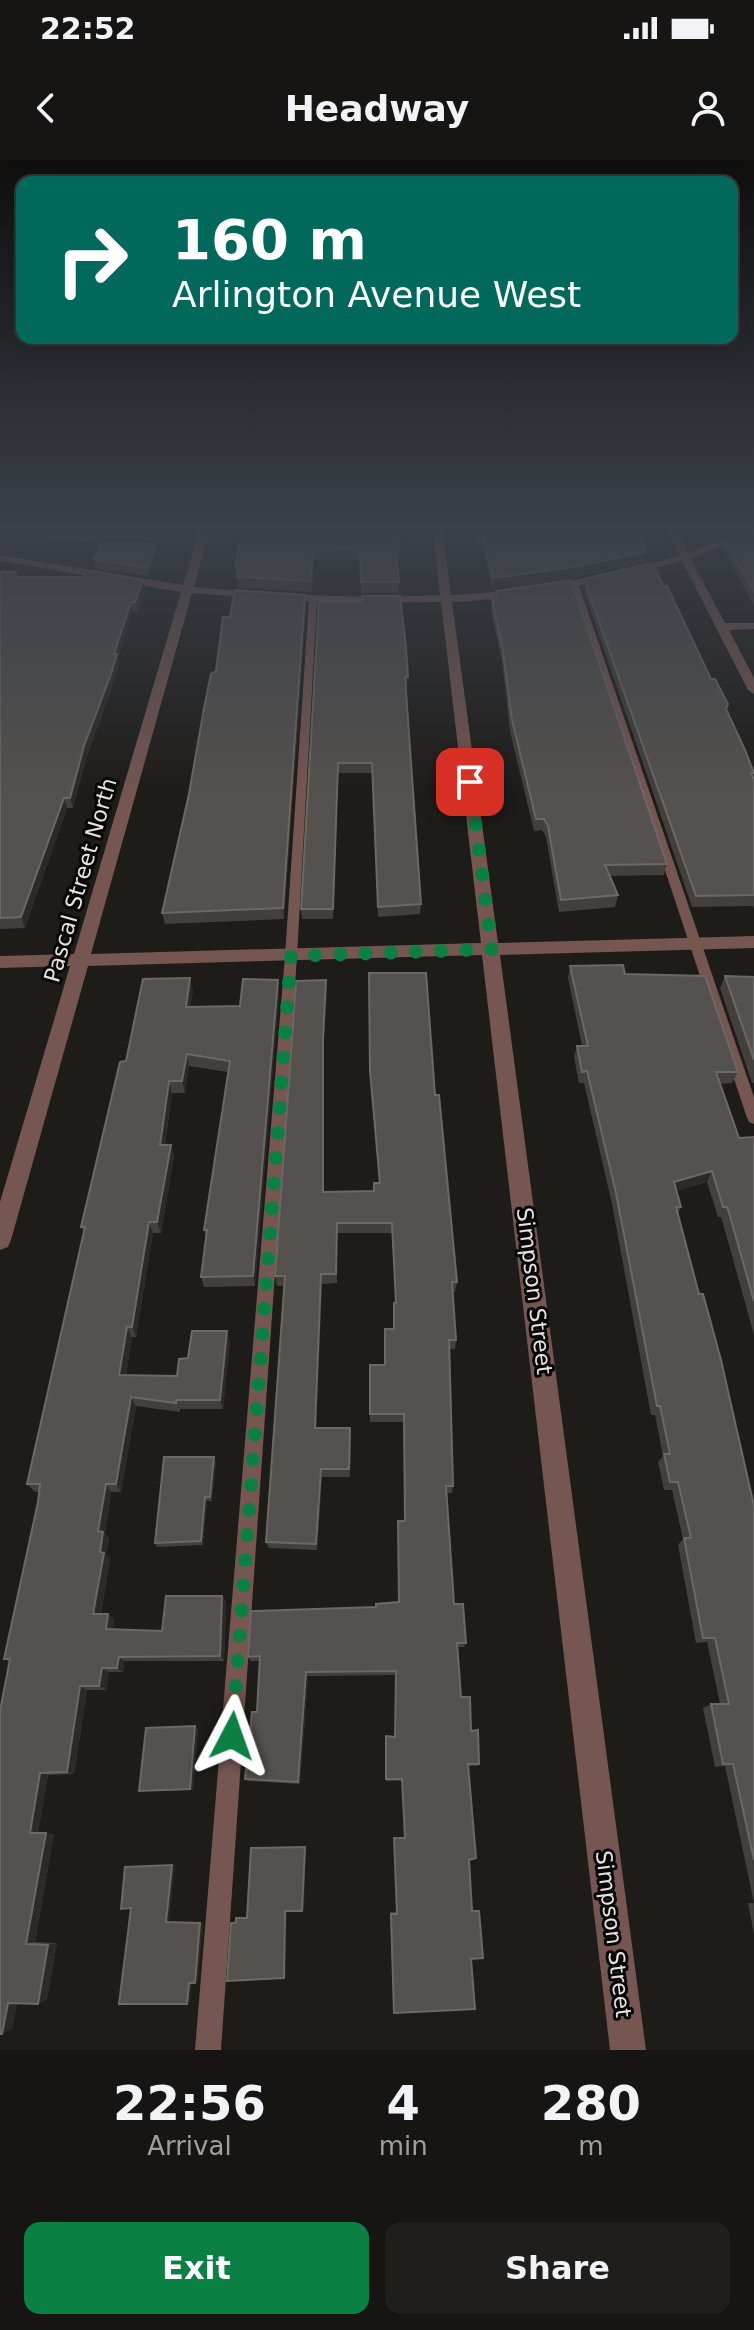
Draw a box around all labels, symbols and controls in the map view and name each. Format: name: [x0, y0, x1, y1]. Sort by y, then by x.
text: 22:52: [40, 11, 136, 46]
icon: back: [24, 86, 68, 130]
icon: person: [686, 86, 730, 130]
text: Headway: [285, 88, 469, 129]
text: 160 m: [172, 207, 367, 272]
icon: right: [40, 208, 144, 312]
text: Arlington Avenue West: [172, 274, 581, 315]
pin: [436, 748, 504, 816]
icon: arrive: [448, 760, 492, 804]
street label: Pascal Street North: [39, 775, 122, 985]
street label: Simpson Street: [512, 1206, 557, 1376]
position arrow: [190, 1694, 274, 1778]
street label: Simpson Street: [591, 1849, 636, 2019]
text: 22:56: [113, 2075, 266, 2131]
text: 4: [387, 2075, 420, 2131]
text: 280: [541, 2075, 641, 2131]
text: Arrival: [147, 2131, 232, 2161]
text: min: [379, 2131, 428, 2161]
text: m: [578, 2131, 604, 2161]
button: Exit: [24, 2222, 369, 2314]
button: Share: [385, 2222, 730, 2314]

